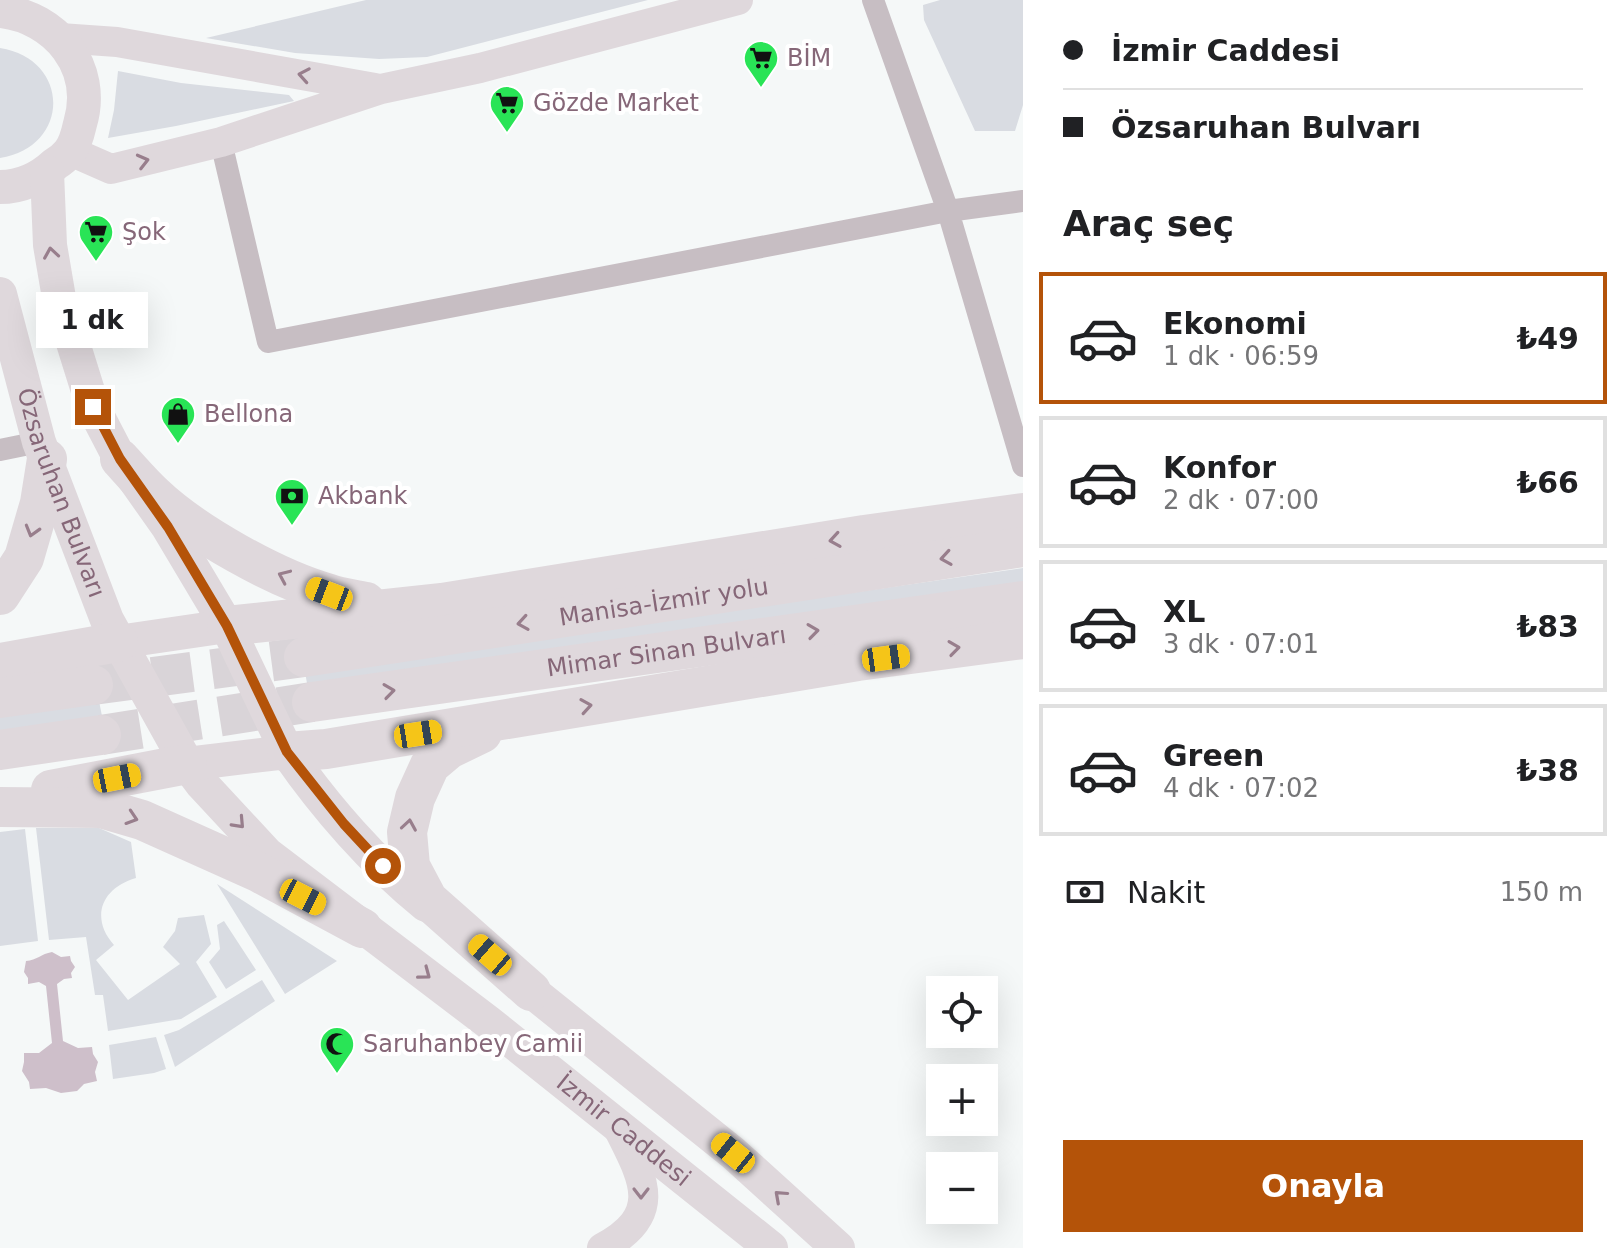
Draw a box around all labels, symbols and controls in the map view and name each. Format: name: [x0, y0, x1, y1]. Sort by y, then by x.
text: İzmir Caddesi: [1111, 33, 1340, 68]
supermarket icon: BİM: [742, 39, 780, 89]
place label: BİM: [787, 43, 831, 72]
one-way arrow: [297, 68, 311, 85]
supermarket icon: Gözde Market: [488, 84, 526, 134]
place label: Gözde Market: [533, 89, 699, 117]
text: Özsaruhan Bulvarı: [1111, 110, 1421, 145]
one-way arrow: [136, 154, 150, 171]
text: Araç seç: [1063, 203, 1234, 244]
supermarket icon: Şok: [77, 213, 115, 263]
place label: Şok: [122, 218, 166, 246]
one-way arrow: [43, 247, 60, 260]
callout: 1 dk: [37, 291, 149, 347]
icon: car: [1067, 302, 1139, 374]
text: 1 dk: [60, 305, 124, 335]
text: Ekonomi: [1163, 306, 1307, 341]
text: ₺49: [1516, 321, 1579, 356]
text: 1 dk · 06:59: [1163, 341, 1319, 371]
street label: Özsaruhan Bulvarı: [11, 385, 111, 601]
route end: [75, 389, 111, 425]
shop icon: Bellona: [159, 395, 197, 445]
place label: Bellona: [204, 400, 293, 428]
icon: car: [1067, 446, 1139, 518]
text: Konfor: [1163, 450, 1276, 485]
text: ₺66: [1516, 465, 1579, 500]
bank icon: Akbank: [273, 477, 311, 527]
place label: Akbank: [318, 482, 407, 510]
text: 2 dk · 07:00: [1163, 485, 1319, 515]
one-way arrow: [25, 523, 41, 537]
one-way arrow: [828, 531, 842, 548]
one-way arrow: [939, 549, 953, 566]
one-way arrow: [278, 570, 292, 586]
street label: Manisa-İzmir yolu: [557, 572, 770, 632]
car: [302, 574, 356, 614]
icon: car: [1067, 590, 1139, 662]
text: XL: [1163, 594, 1205, 629]
text: ₺83: [1516, 609, 1579, 644]
one-way arrow: [516, 614, 530, 631]
street label: Mimar Sinan Bulvarı: [545, 621, 788, 682]
one-way arrow: [806, 623, 820, 640]
text: 3 dk · 07:01: [1163, 629, 1319, 659]
one-way arrow: [947, 640, 961, 657]
car: [861, 643, 911, 673]
one-way arrow: [382, 683, 396, 700]
one-way arrow: [579, 699, 593, 716]
car: [392, 718, 444, 750]
icon: car: [1067, 734, 1139, 806]
text: Green: [1163, 738, 1264, 773]
text: ₺38: [1516, 753, 1579, 788]
car: [91, 762, 143, 794]
text: 4 dk · 07:02: [1163, 773, 1319, 803]
one-way arrow: [125, 808, 139, 824]
one-way arrow: [229, 814, 244, 828]
one-way arrow: [400, 818, 417, 831]
route start: [365, 848, 401, 884]
icon: cash: [1063, 870, 1107, 914]
car: [276, 875, 330, 919]
text: Nakit: [1127, 875, 1205, 910]
text: 150 m: [1500, 877, 1583, 907]
car: [464, 930, 516, 980]
one-way arrow: [416, 965, 430, 979]
map controls: [926, 976, 998, 1224]
button: locate: [926, 976, 998, 1048]
mosque icon: Saruhanbey Camii: [318, 1025, 356, 1075]
place label: Saruhanbey Camii: [363, 1030, 583, 1058]
button: +: [926, 1064, 998, 1136]
street label: İzmir Caddesi: [551, 1068, 696, 1192]
car: [707, 1129, 759, 1177]
button: Onayla: [1063, 1140, 1583, 1232]
button: −: [926, 1152, 998, 1224]
one-way arrow: [632, 1187, 650, 1199]
one-way arrow: [775, 1191, 790, 1206]

